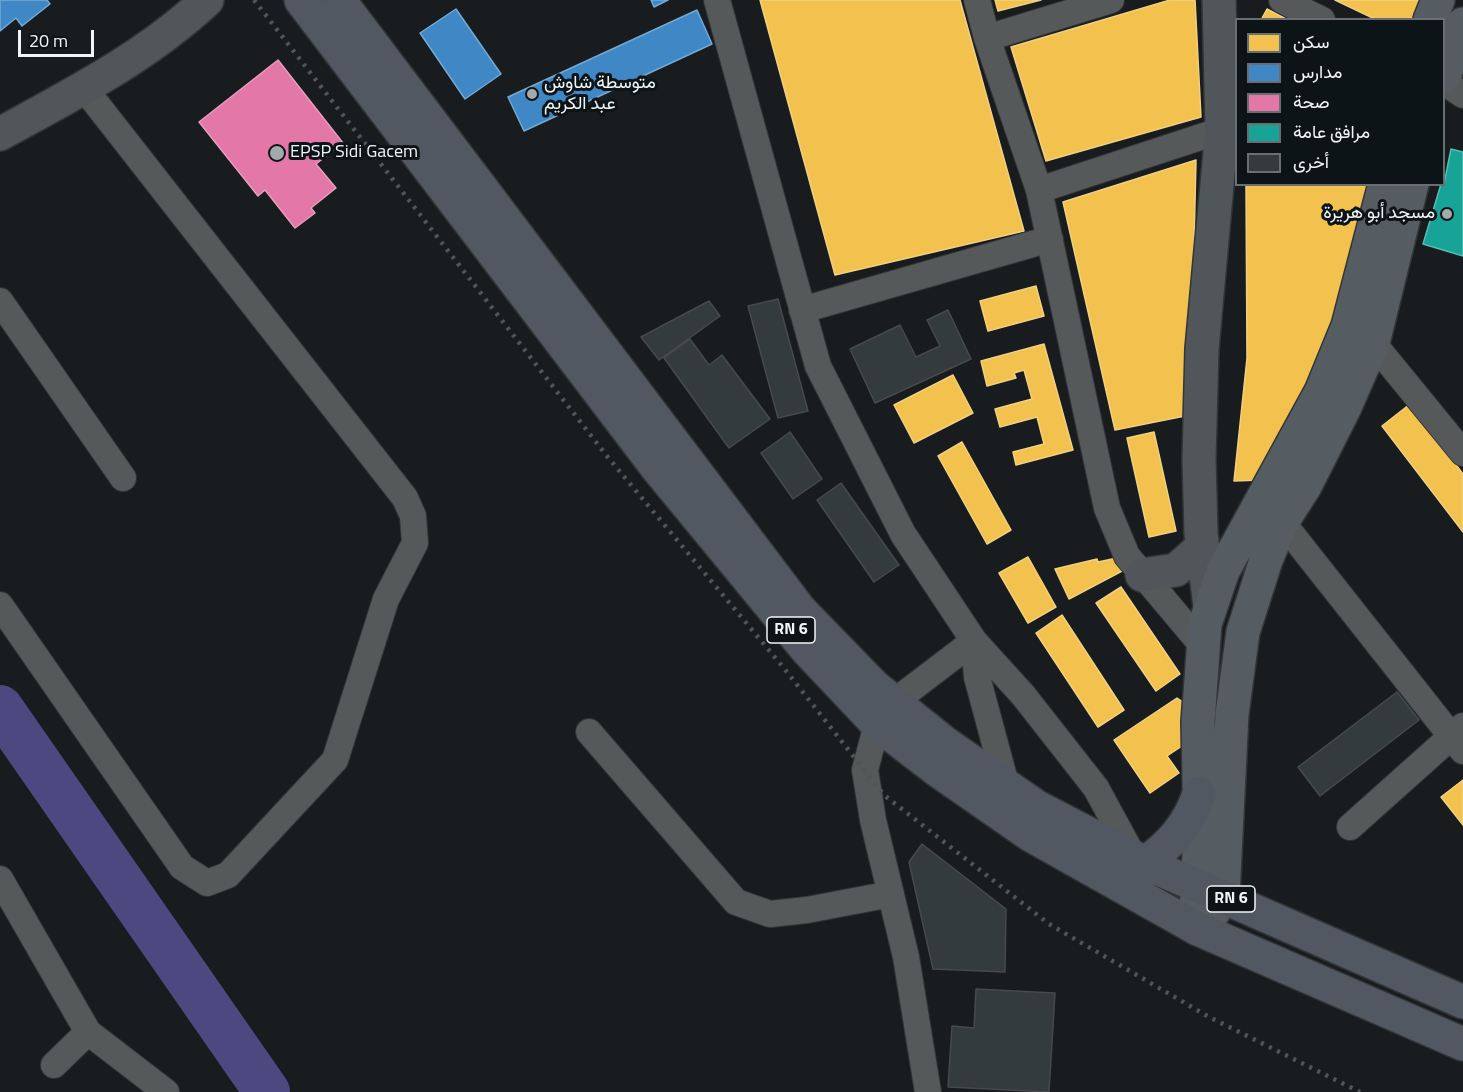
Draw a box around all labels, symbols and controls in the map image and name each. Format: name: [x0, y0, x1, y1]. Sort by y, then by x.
scale bar: [21, 18, 98, 56]
legend: [1235, 18, 1445, 186]
text: 20 m: [29, 27, 68, 54]
text: سكن: [1293, 28, 1329, 55]
text: مدارس: [1293, 58, 1342, 85]
place label: متوسطة شاوش عبد الكريم: [544, 73, 656, 116]
marker: متوسطة شاوش عبد الكريم: [525, 87, 539, 101]
text: صحة: [1293, 88, 1330, 115]
text: مرافق عامة: [1293, 118, 1370, 145]
place label: EPSP Sidi Gacem: [290, 142, 418, 164]
marker: EPSP Sidi Gacem: [268, 144, 286, 162]
text: أخرى: [1293, 148, 1329, 175]
place label: مسجد أبو هريرة: [1323, 203, 1435, 225]
marker: مسجد أبو هريرة: [1440, 207, 1454, 221]
road number: RN 6: [767, 617, 815, 643]
road number: RN 6: [1207, 886, 1255, 912]

